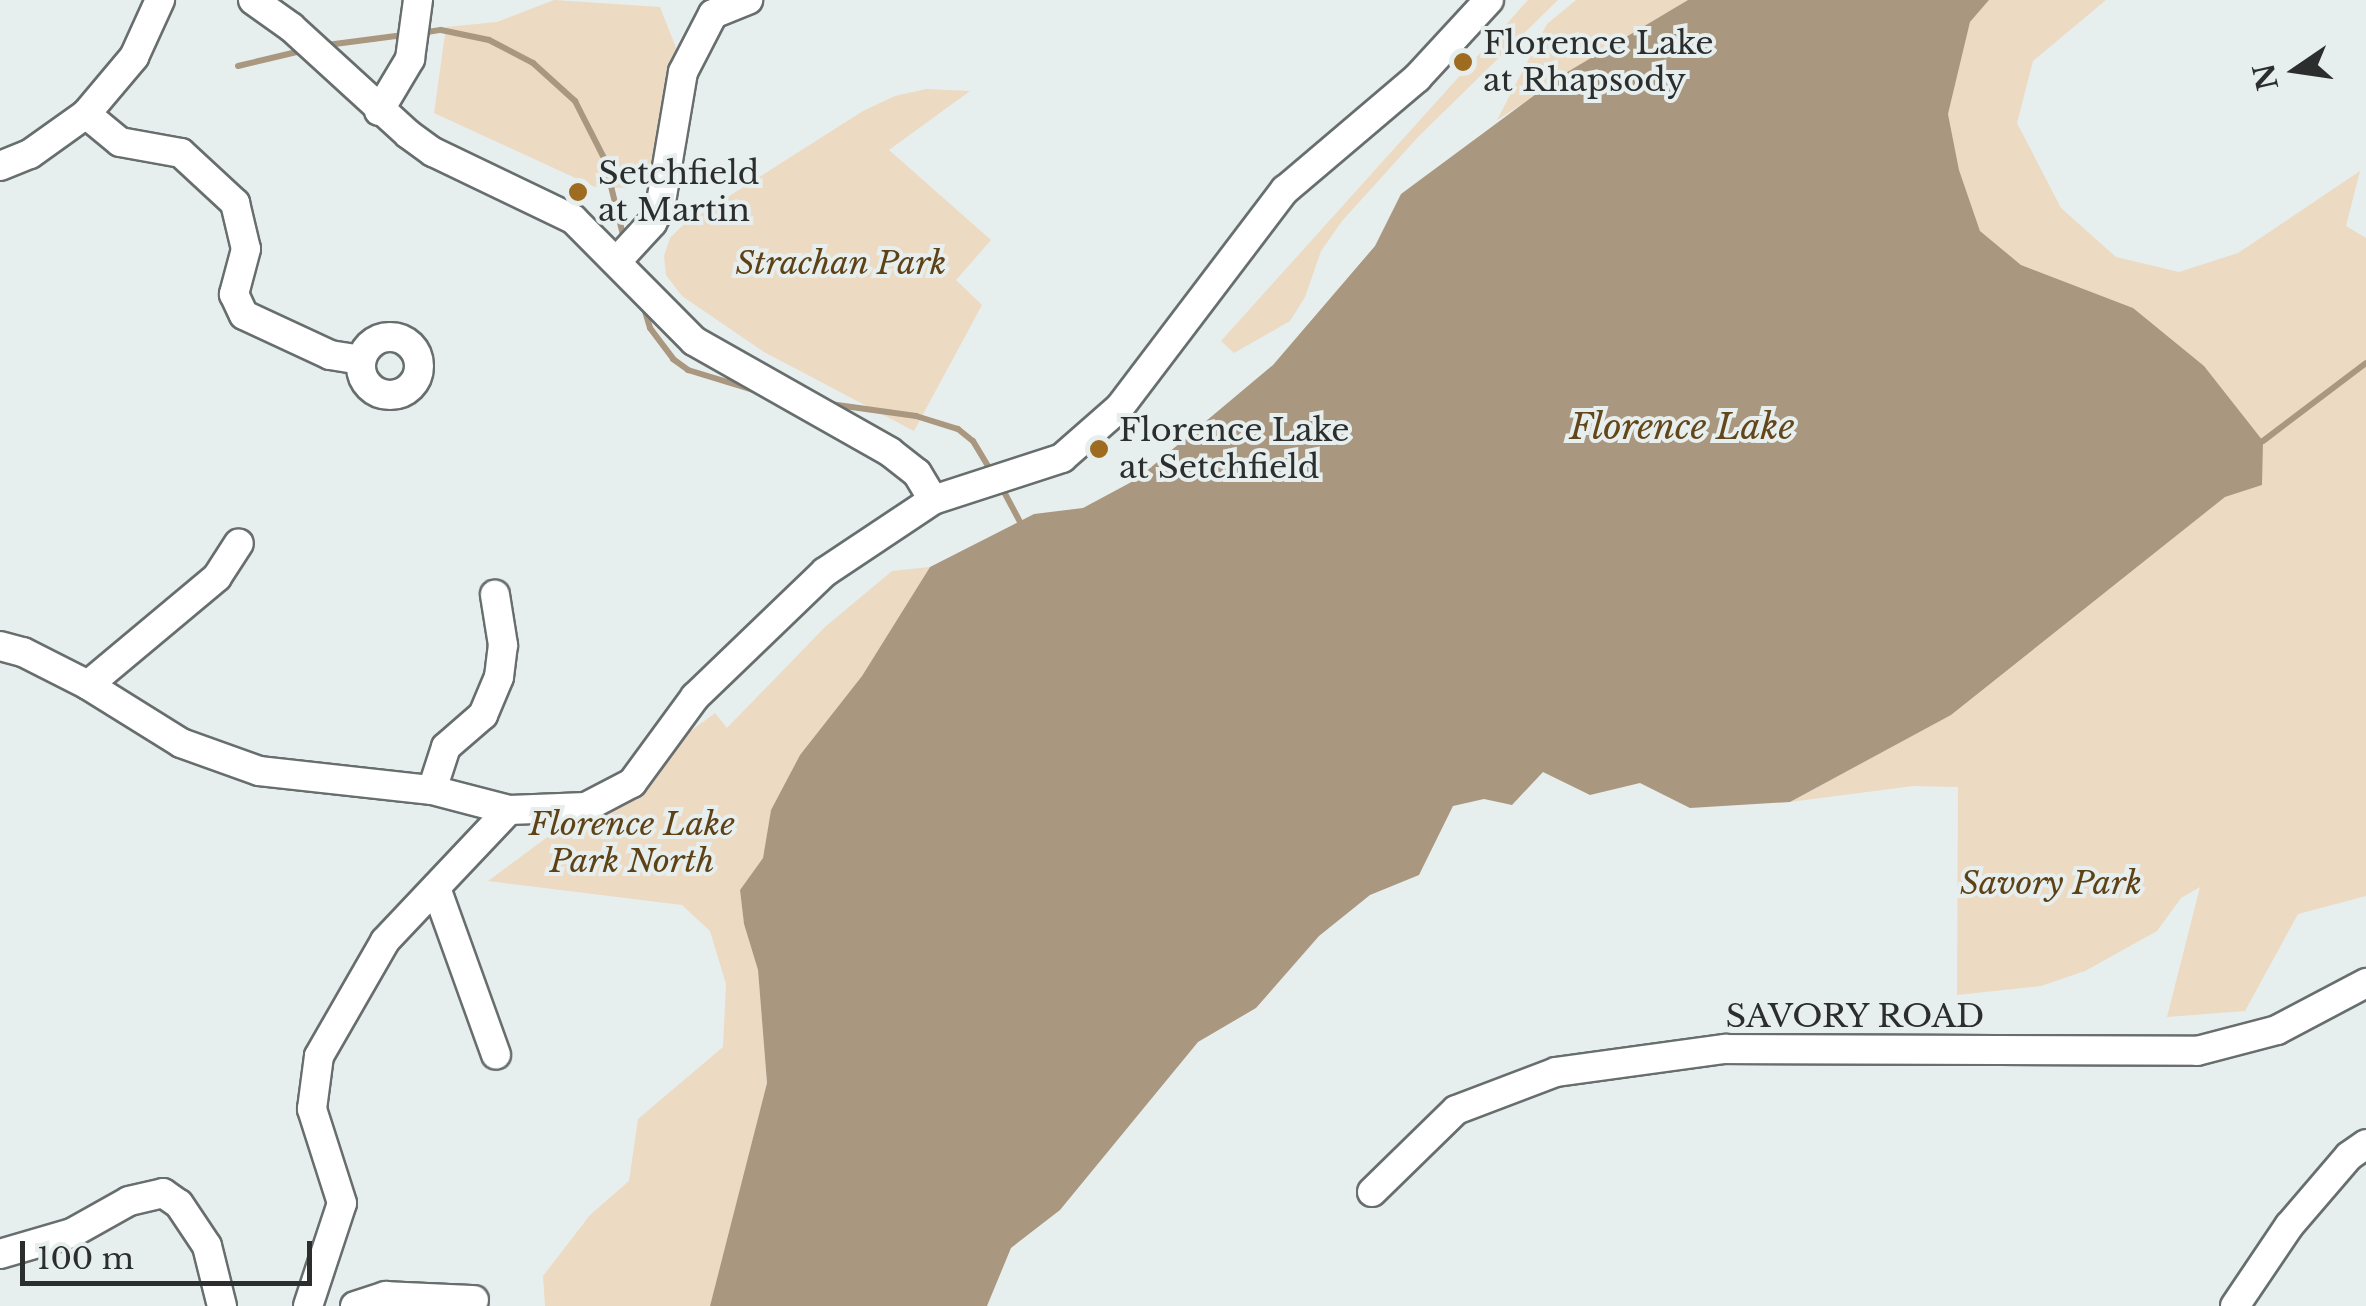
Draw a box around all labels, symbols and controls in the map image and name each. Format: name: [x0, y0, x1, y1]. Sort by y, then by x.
north arrow: [2246, 20, 2346, 120]
place label: Florence Lake at Rhapsody: [1483, 25, 1714, 100]
marker: Florence Lake at Rhapsody: [1452, 51, 1474, 73]
text: N: [2246, 60, 2286, 94]
place label: Setchfield at Martin: [598, 155, 759, 230]
marker: Setchfield at Martin: [567, 181, 589, 203]
park label: Strachan Park: [735, 244, 947, 282]
water label: Florence Lake: [1569, 406, 1795, 448]
place label: Florence Lake at Setchfield: [1119, 412, 1350, 487]
marker: Florence Lake at Setchfield: [1088, 438, 1110, 460]
park label: Florence Lake Park North: [529, 806, 735, 881]
park label: Savory Park: [1960, 864, 2142, 902]
street label: SAVORY ROAD: [1725, 997, 1985, 1035]
scale bar: [25, 1221, 318, 1283]
text: 100 m: [37, 1240, 134, 1277]

